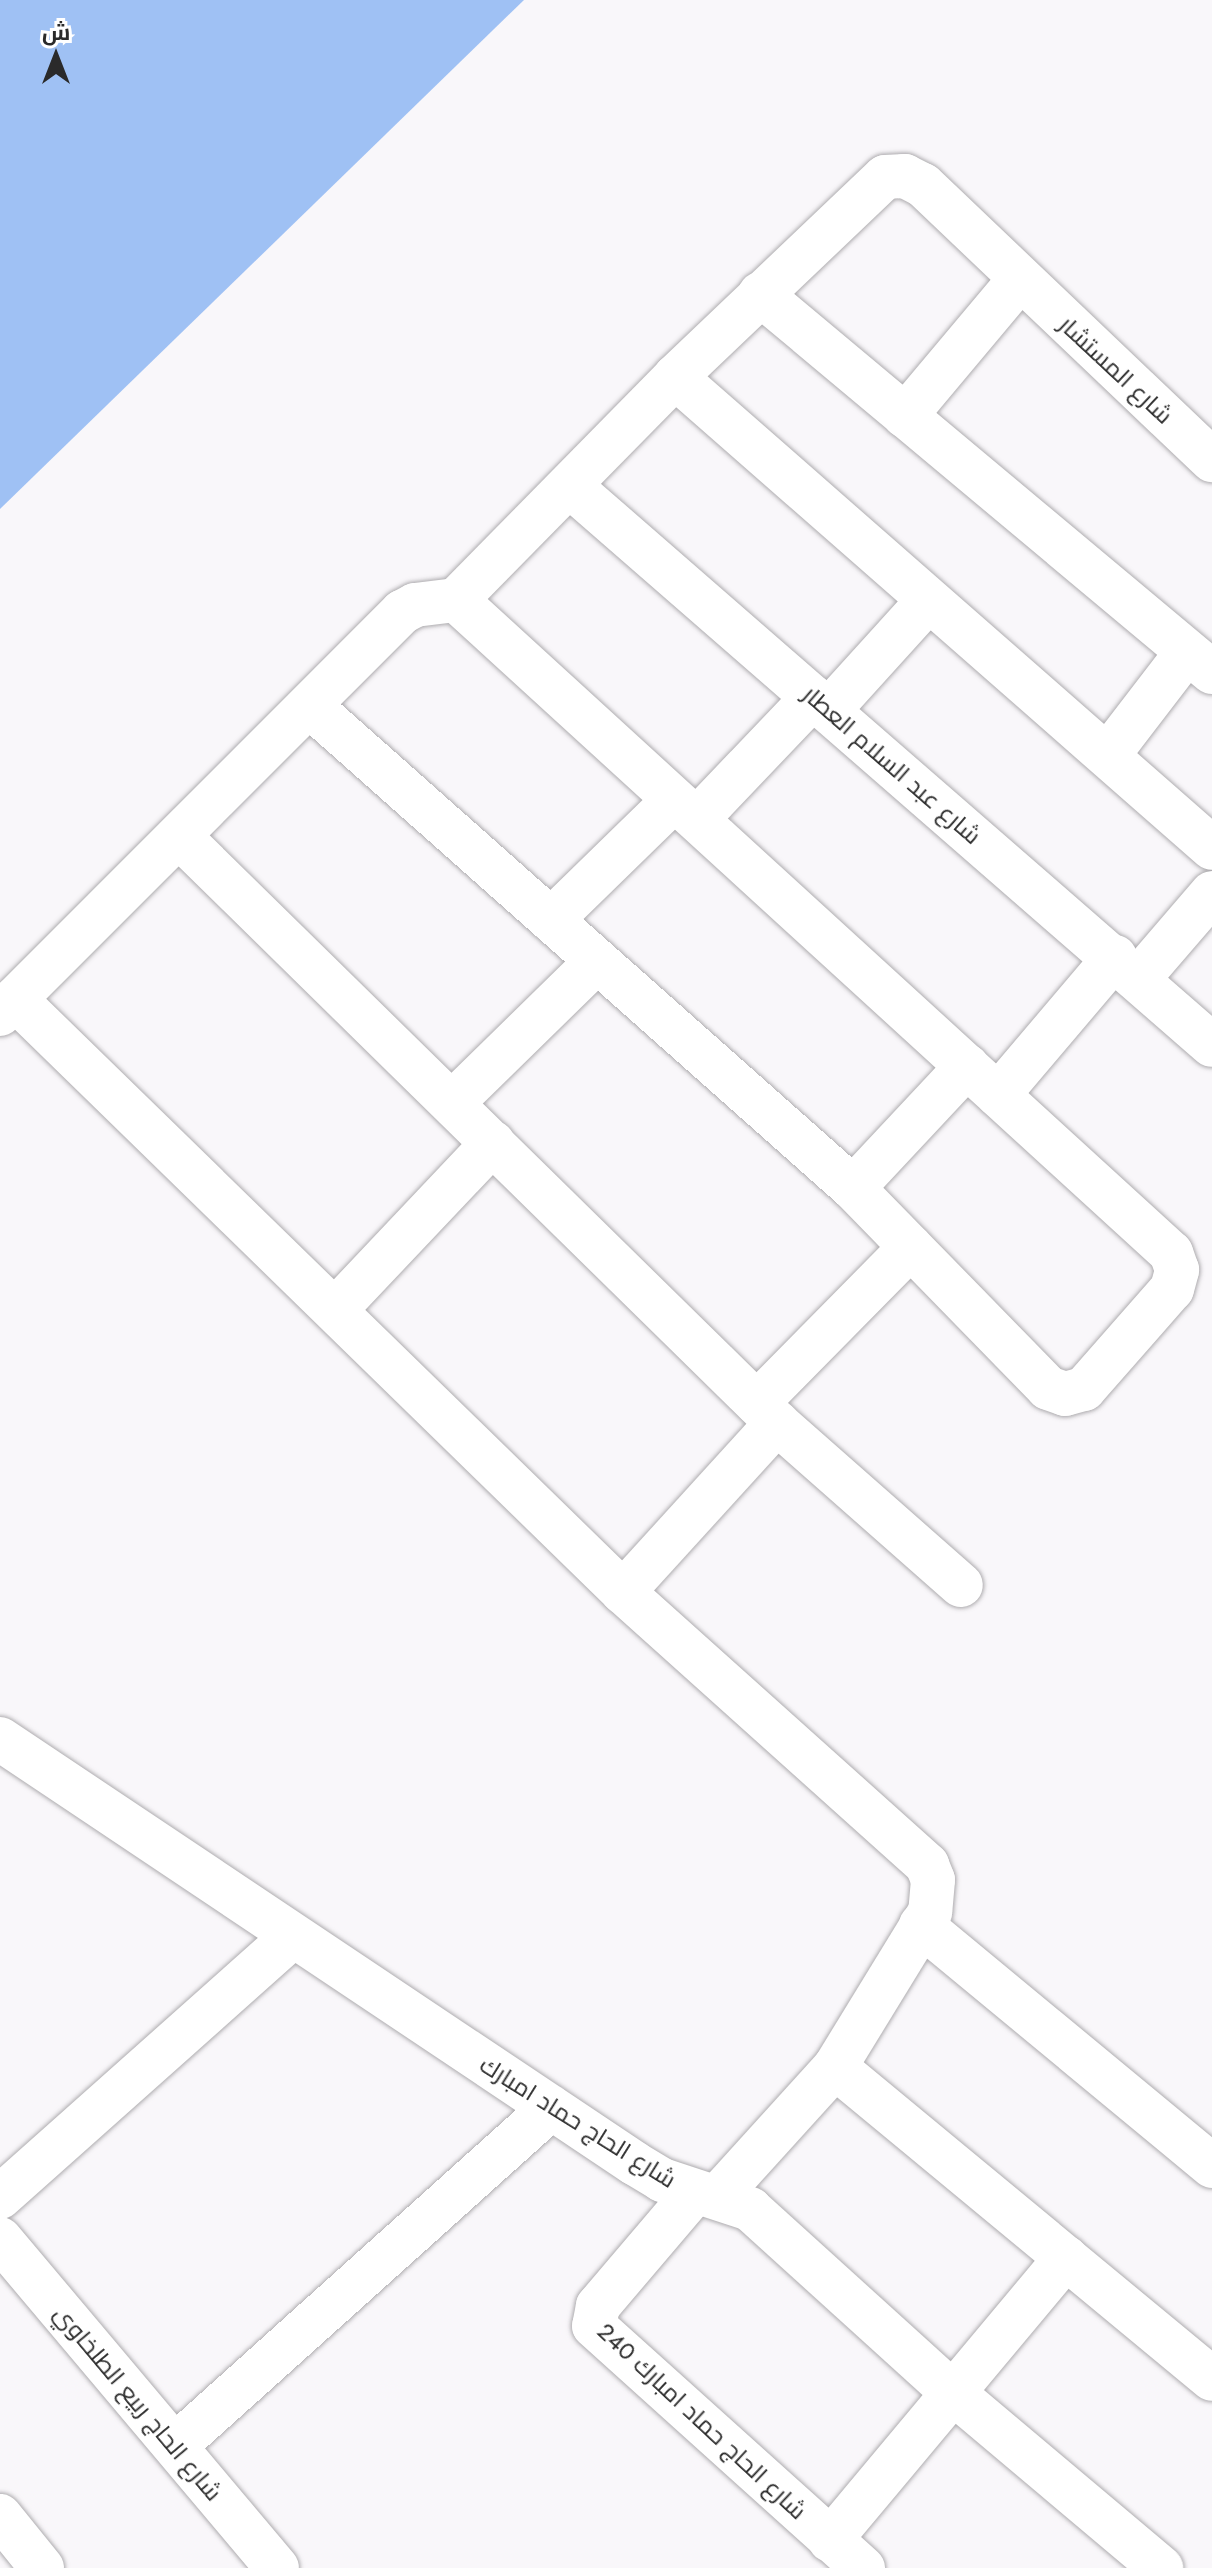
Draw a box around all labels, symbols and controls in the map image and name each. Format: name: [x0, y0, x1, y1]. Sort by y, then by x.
north arrow: [16, 16, 96, 96]
text: ش: [42, 16, 70, 48]
street label: شارع المستشار: [1053, 310, 1179, 430]
street label: شارع عبد السلام العطار: [797, 680, 987, 850]
street label: شارع الحاج حماد امبارك: [475, 2050, 681, 2194]
street label: شارع الحاج ربيع الطلخاوي: [48, 2299, 228, 2507]
street label: شارع الحاج حماد امبارك 240: [592, 2317, 812, 2525]

